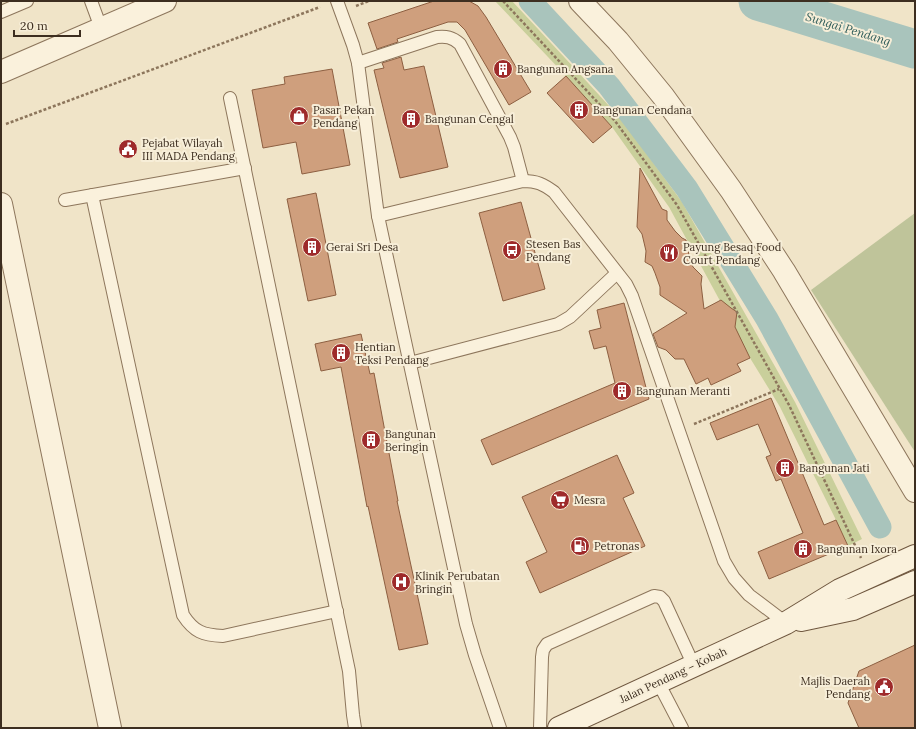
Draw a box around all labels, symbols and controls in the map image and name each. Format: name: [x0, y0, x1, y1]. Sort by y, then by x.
water label: Sungai Pendang: [804, 8, 892, 49]
scale bar: [14, 12, 80, 38]
text: 20 m: [20, 18, 48, 33]
building icon: Bangunan Angsana: [492, 58, 514, 80]
place label: Bangunan Angsana: [517, 62, 614, 76]
building icon: Bangunan Cendana: [568, 99, 590, 121]
place label: Pasar Pekan Pendang: [313, 103, 375, 130]
place label: Bangunan Cendana: [593, 103, 692, 117]
shop icon: Pasar Pekan Pendang: [288, 105, 310, 127]
building icon: Bangunan Cengal: [400, 108, 422, 130]
place label: Bangunan Cengal: [425, 112, 514, 126]
place label: Pejabat Wilayah III MADA Pendang: [142, 136, 236, 163]
public building icon: Pejabat Wilayah III MADA Pendang: [117, 138, 139, 160]
building icon: Gerai Sri Desa: [301, 236, 323, 258]
place label: Stesen Bas Pendang: [526, 237, 581, 264]
bus stop icon: Stesen Bas Pendang: [501, 239, 523, 261]
place label: Gerai Sri Desa: [326, 240, 399, 254]
place label: Payung Besaq Food Court Pendang: [683, 240, 782, 267]
restaurant icon: Payung Besaq Food Court Pendang: [658, 242, 680, 264]
place label: Hentian Teksi Pendang: [355, 340, 430, 367]
building icon: Hentian Teksi Pendang: [330, 342, 352, 364]
building icon: Bangunan Meranti: [611, 380, 633, 402]
place label: Bangunan Meranti: [636, 384, 730, 398]
place label: Bangunan Beringin: [385, 427, 436, 454]
building icon: Bangunan Beringin: [360, 429, 382, 451]
building icon: Bangunan Jati: [774, 457, 796, 479]
place label: Bangunan Jati: [799, 461, 870, 475]
supermarket icon: Mesra: [549, 489, 571, 511]
place label: Mesra: [574, 493, 606, 507]
fuel station icon: Petronas: [569, 535, 591, 557]
building icon: Bangunan Ixora: [792, 538, 814, 560]
place label: Petronas: [594, 539, 639, 553]
place label: Bangunan Ixora: [817, 542, 897, 556]
place label: Klinik Perubatan Bringin: [415, 569, 500, 596]
hospital icon: Klinik Perubatan Bringin: [390, 571, 412, 593]
street label: Jalan Pendang – Kobah: [616, 644, 729, 706]
place label: Majlis Daerah Pendang: [801, 674, 871, 701]
public building icon: Majlis Daerah Pendang: [873, 676, 895, 698]

